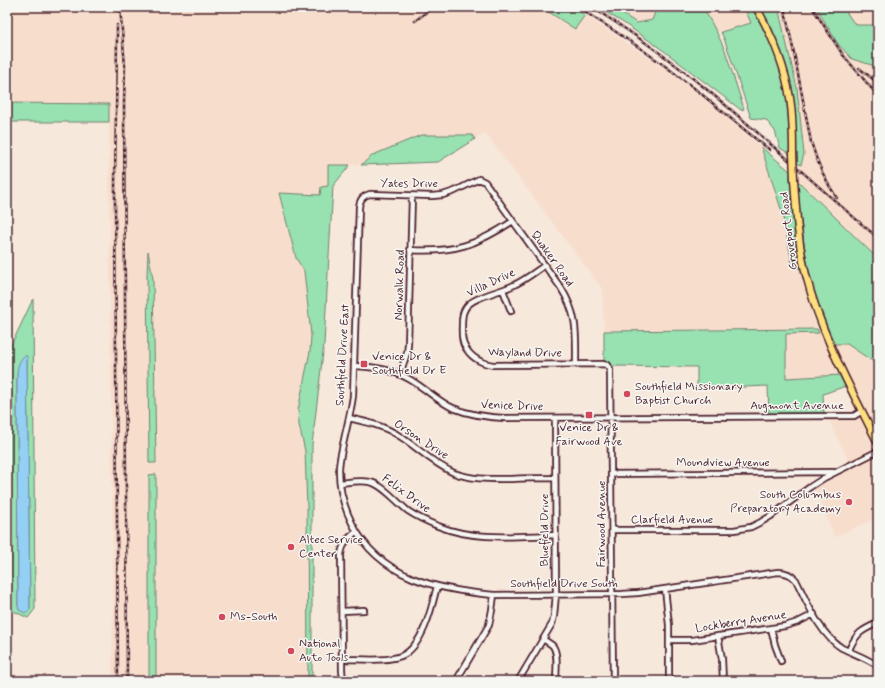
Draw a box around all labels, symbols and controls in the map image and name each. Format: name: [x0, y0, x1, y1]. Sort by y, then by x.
street label: Yates Drive: [380, 176, 438, 192]
street label: Groveport Road: [776, 191, 802, 271]
street label: Quaker Road: [527, 228, 577, 290]
street label: Norwalk Road: [391, 249, 409, 321]
street label: Villa Drive: [464, 265, 518, 301]
street label: Southfield Drive East: [332, 303, 354, 406]
street label: Wayland Drive: [488, 344, 562, 362]
place label: Venice Dr & Southfield Dr E: [372, 349, 446, 379]
marker: Venice Dr & Southfield Dr E: [359, 359, 369, 369]
place label: Southfield Missionary Baptist Church: [635, 379, 743, 409]
marker: Southfield Missionary Baptist Church: [622, 389, 632, 399]
street label: Venice Drive: [480, 397, 544, 415]
street label: Augmont Avenue: [750, 398, 844, 414]
marker: Venice Dr & Fairwood Ave: [584, 410, 594, 420]
street label: Orson Drive: [390, 416, 452, 464]
place label: Venice Dr & Fairwood Ave: [556, 420, 623, 450]
street label: Moundview Avenue: [676, 455, 770, 471]
street label: Felix Drive: [378, 471, 434, 517]
street label: Fairwood Avenue: [594, 480, 610, 568]
place label: South Columbus Preparatory Academy: [730, 487, 841, 517]
street label: Bluefield Drive: [537, 494, 553, 566]
marker: South Columbus Preparatory Academy: [844, 497, 854, 507]
street label: Clarfield Avenue: [631, 512, 713, 528]
place label: Altec Service Center: [299, 532, 363, 562]
marker: Altec Service Center: [286, 542, 296, 552]
street label: Southfield Drive South: [510, 576, 618, 592]
street label: Lockberry Avenue: [694, 607, 788, 637]
place label: Ms-South: [230, 609, 277, 625]
marker: Ms-South: [217, 612, 227, 622]
place label: National Auto Tools: [299, 636, 349, 666]
marker: National Auto Tools: [286, 646, 296, 656]

